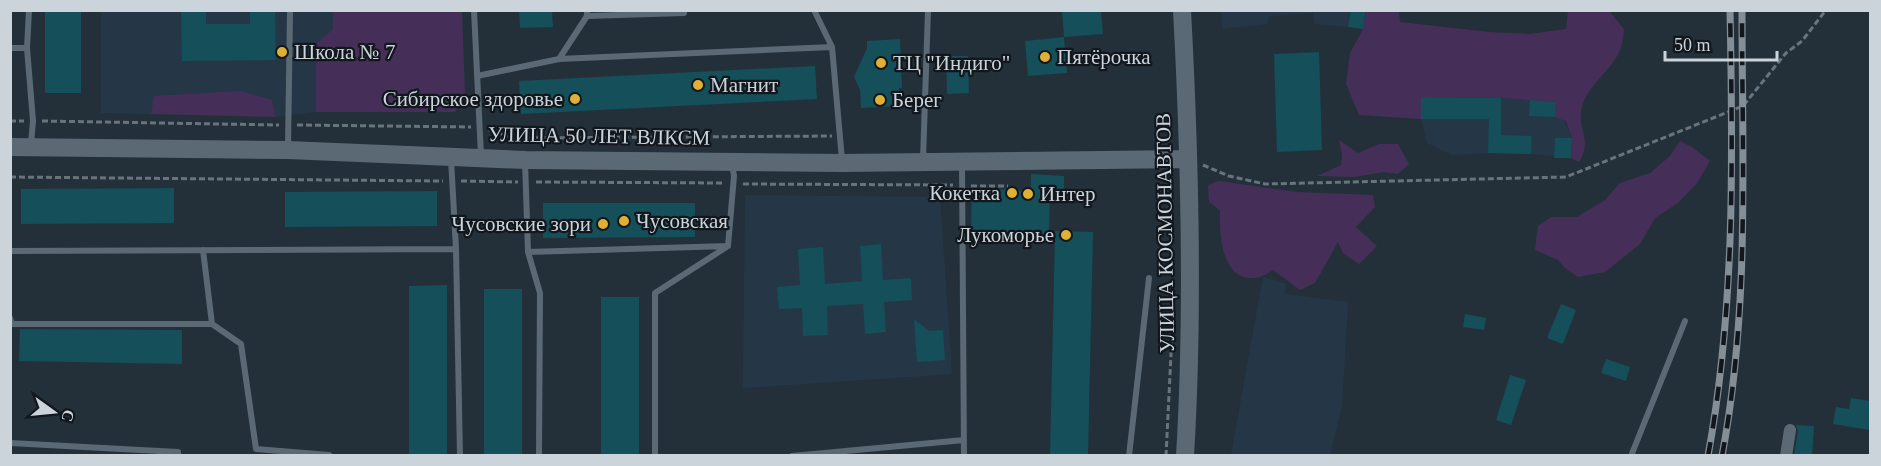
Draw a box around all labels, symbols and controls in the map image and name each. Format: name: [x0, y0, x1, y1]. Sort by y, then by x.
scale bar: [1665, 24, 1778, 62]
text: 50 m: [1674, 35, 1711, 55]
place label: Школа № 7: [294, 40, 395, 64]
marker: Школа № 7: [275, 45, 289, 59]
place label: Пятёрочка: [1057, 45, 1151, 69]
marker: Пятёрочка: [1038, 50, 1052, 64]
place label: ТЦ "Индиго": [893, 51, 1010, 75]
marker: ТЦ "Индиго": [874, 56, 888, 70]
place label: Магнит: [710, 73, 778, 97]
marker: Магнит: [691, 78, 705, 92]
place label: Сибирское здоровье: [383, 87, 563, 111]
place label: Берег: [892, 88, 942, 112]
marker: Сибирское здоровье: [568, 92, 582, 106]
marker: Берег: [873, 93, 887, 107]
street label: УЛИЦА КОСМОНАВТОВ: [1151, 113, 1179, 353]
street label: УЛИЦА 50 ЛЕТ ВЛКСМ: [488, 122, 711, 150]
place label: Кокетка: [929, 181, 1001, 205]
place label: Интер: [1040, 182, 1095, 206]
marker: Кокетка: [1005, 186, 1019, 200]
marker: Интер: [1021, 187, 1035, 201]
place label: Чусовская: [636, 209, 728, 233]
place label: Чусовские зори: [451, 212, 591, 236]
marker: Чусовская: [617, 214, 631, 228]
marker: Чусовские зори: [596, 217, 610, 231]
place label: Лукоморье: [957, 223, 1054, 247]
marker: Лукоморье: [1059, 228, 1073, 242]
north arrow: [24, 382, 84, 442]
text: С: [58, 408, 78, 424]

